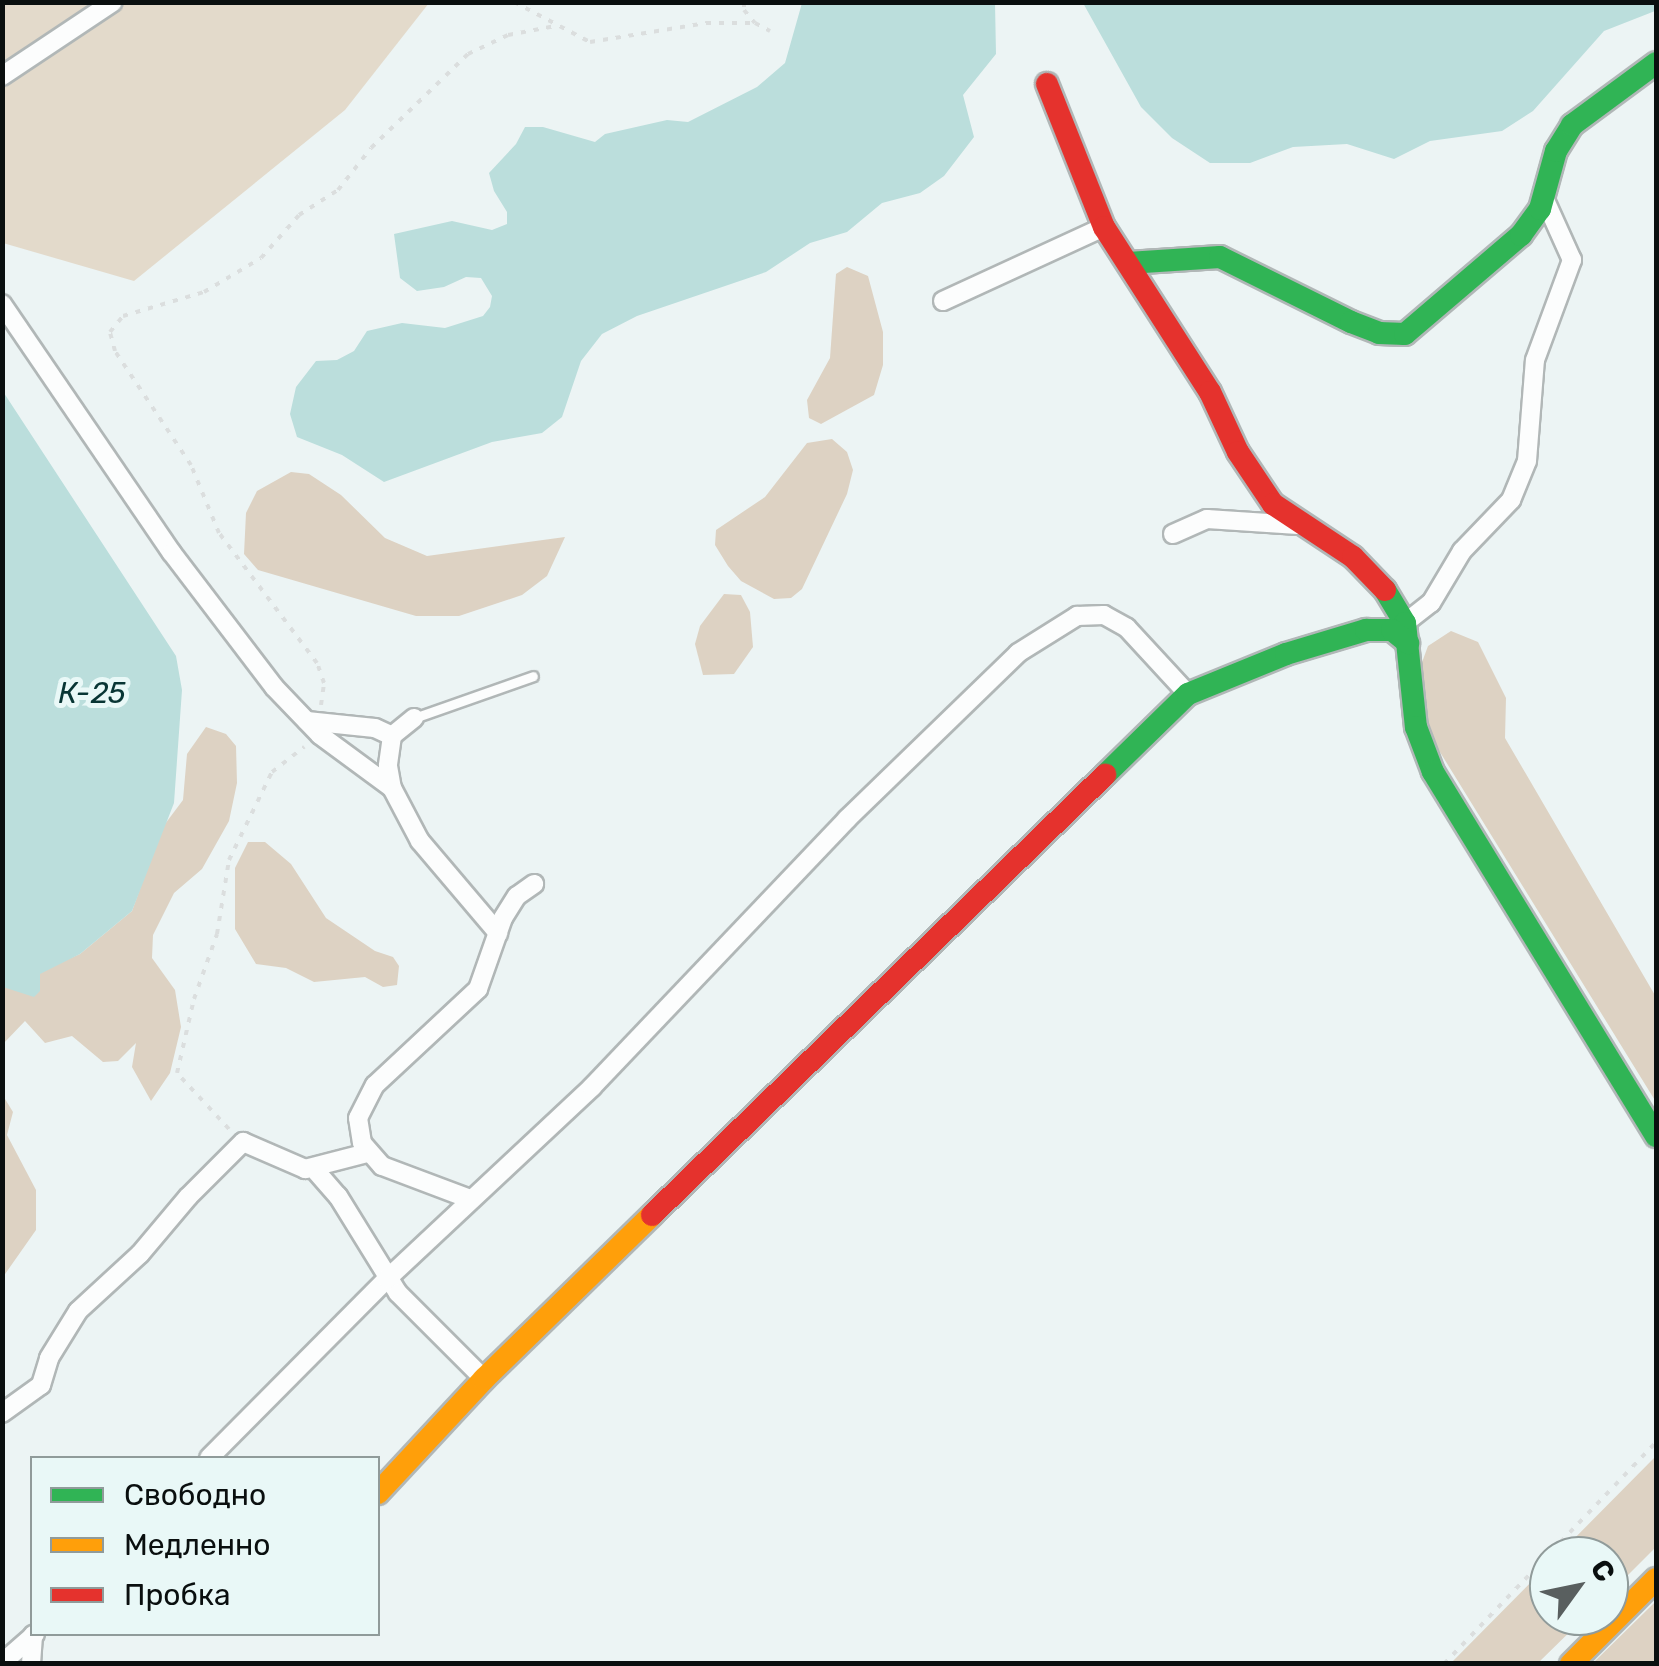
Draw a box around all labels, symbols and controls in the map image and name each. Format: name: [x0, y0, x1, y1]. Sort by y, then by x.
water label: К-25: [58, 675, 126, 711]
legend: [30, 1456, 380, 1636]
text: Свободно: [124, 1477, 266, 1513]
text: Медленно: [124, 1527, 271, 1563]
north arrow: [1529, 1536, 1629, 1636]
text: С: [1584, 1553, 1622, 1588]
text: Пробка: [124, 1577, 231, 1613]

